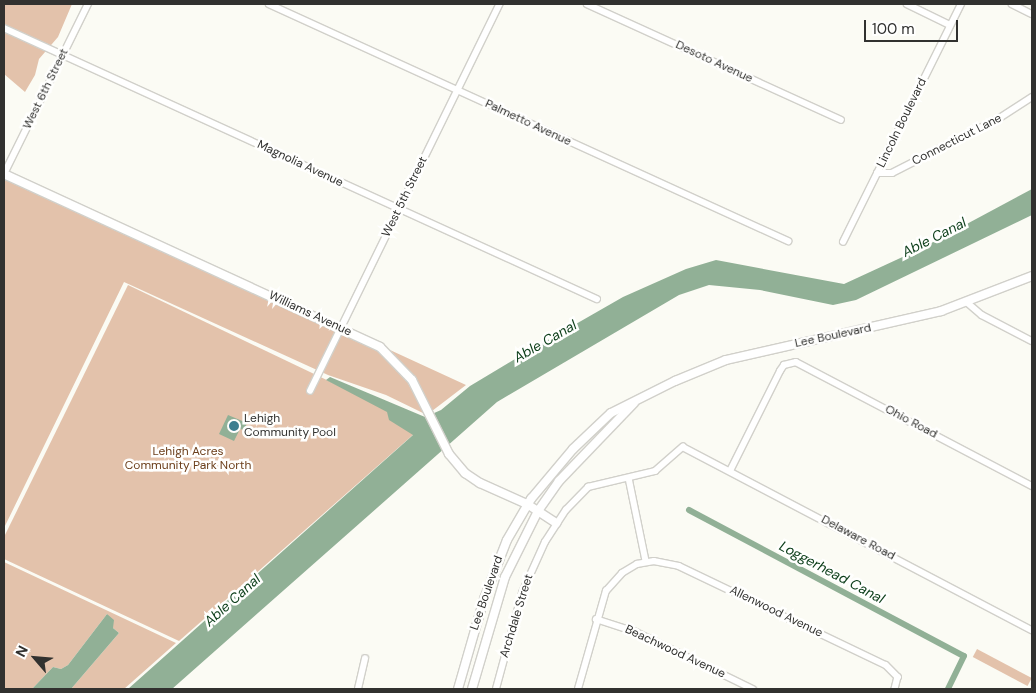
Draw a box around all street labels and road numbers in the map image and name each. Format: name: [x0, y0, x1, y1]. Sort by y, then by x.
street label: Desoto Avenue: [673, 38, 755, 86]
street label: West 6th Street: [20, 46, 72, 132]
street label: Lincoln Boulevard: [874, 76, 930, 170]
street label: Palmetto Avenue: [483, 97, 573, 149]
street label: Connecticut Lane: [910, 111, 1004, 169]
street label: Magnolia Avenue: [255, 138, 345, 190]
street label: West 5th Street: [379, 154, 431, 240]
street label: Williams Avenue: [266, 288, 354, 340]
street label: Lee Boulevard: [794, 321, 872, 351]
street label: Ohio Road: [882, 402, 940, 442]
street label: Delaware Road: [819, 512, 897, 564]
street label: Lee Boulevard: [468, 554, 506, 632]
street label: Archdale Street: [497, 572, 537, 660]
street label: Allenwood Avenue: [727, 583, 825, 641]
street label: Beachwood Avenue: [623, 622, 727, 682]

